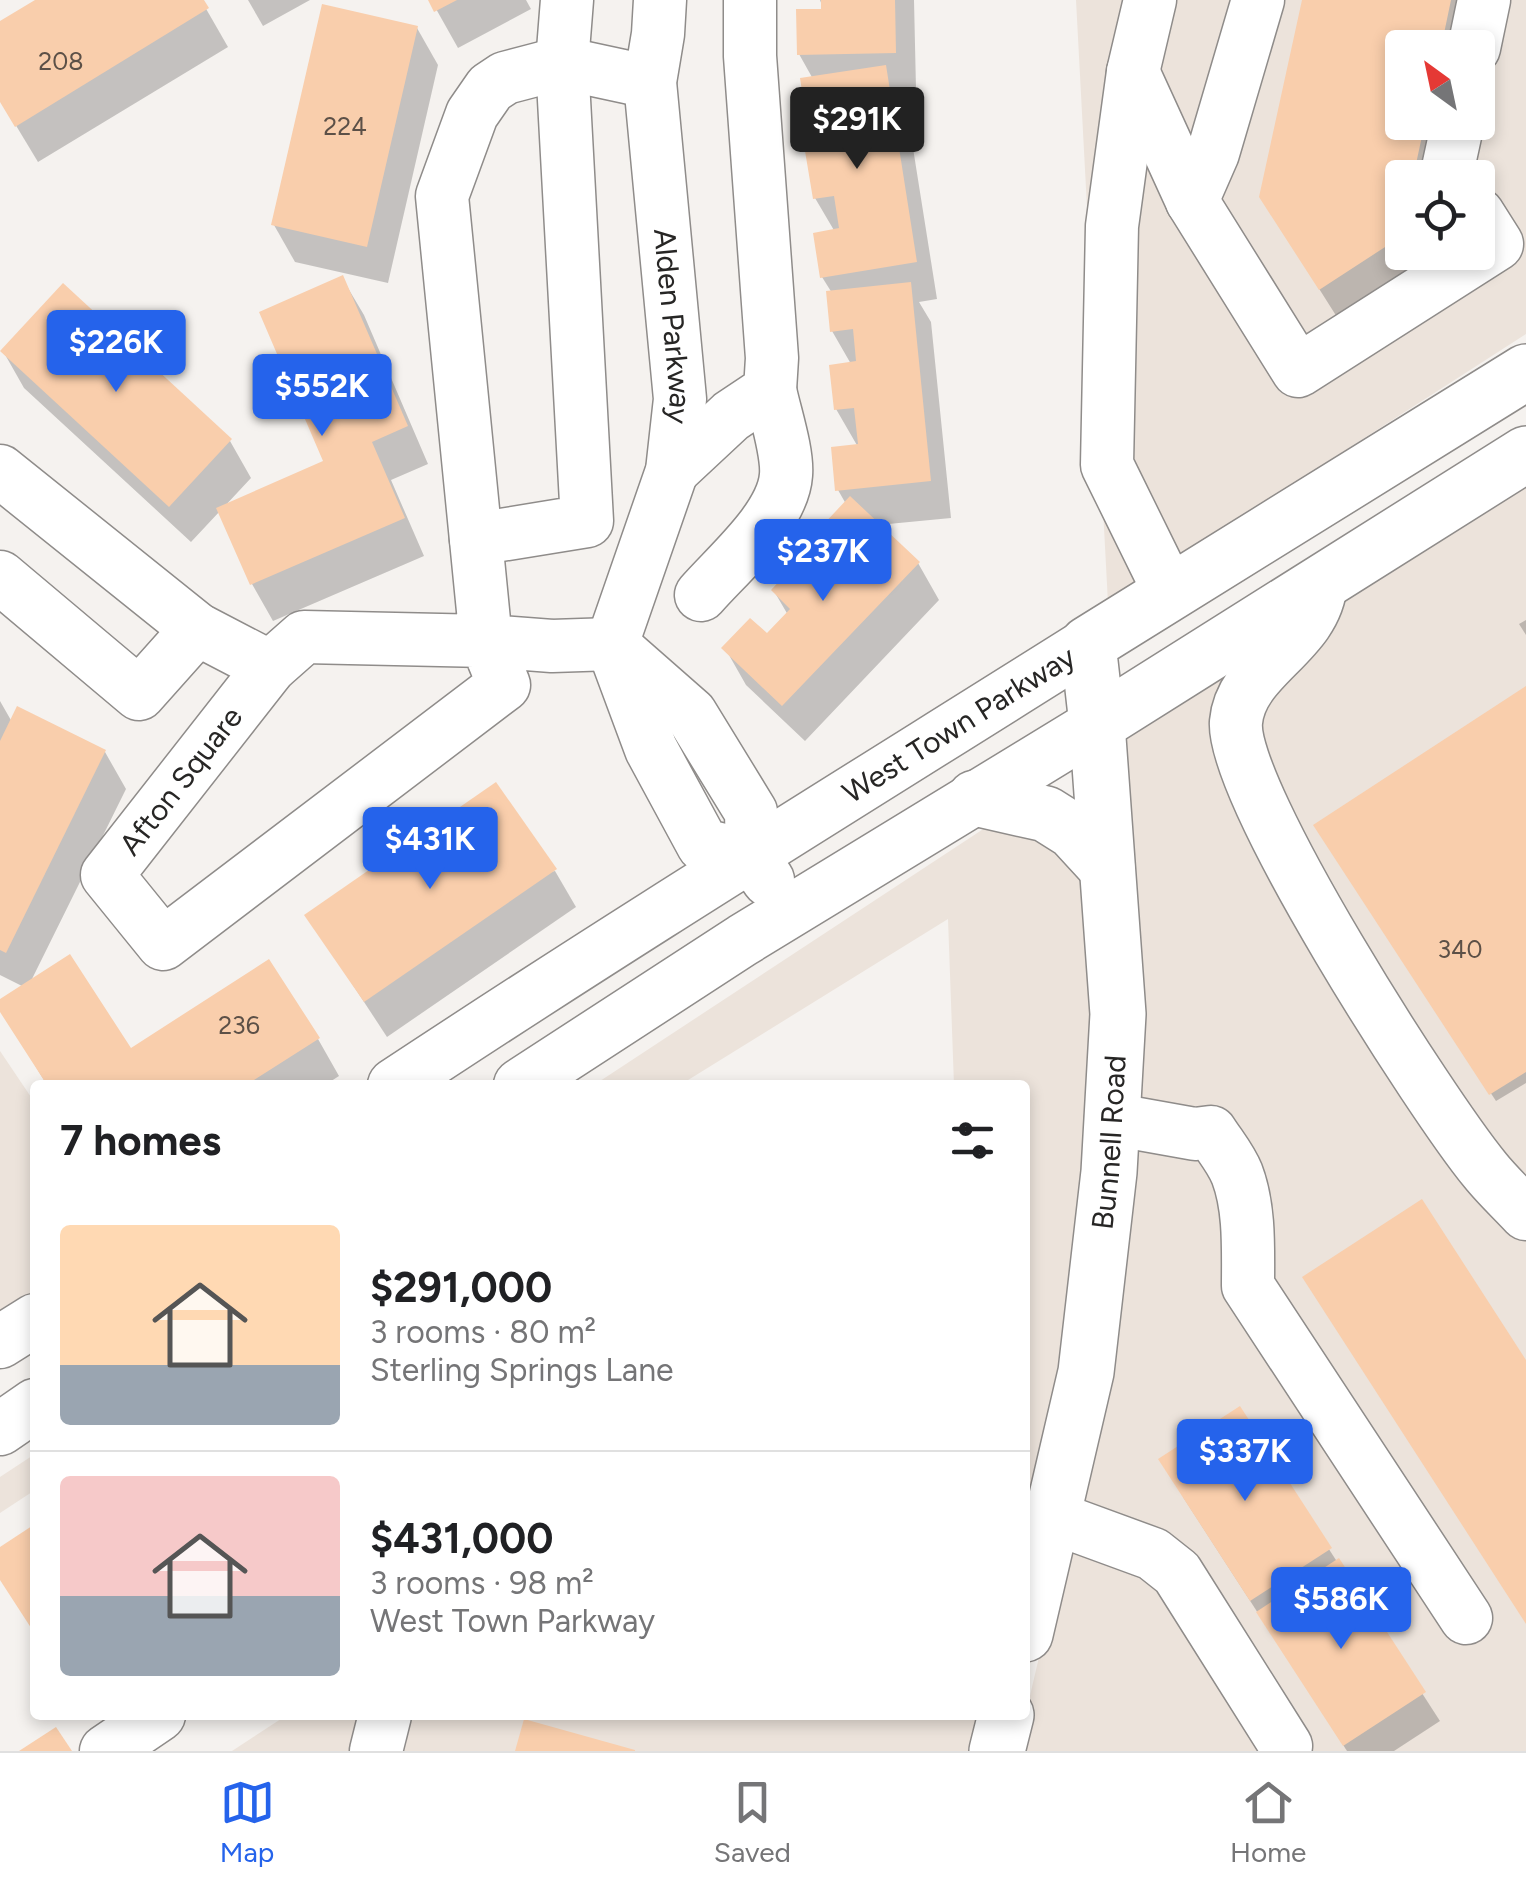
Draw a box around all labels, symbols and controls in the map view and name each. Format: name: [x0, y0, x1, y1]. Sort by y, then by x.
north arrow: [1385, 30, 1495, 140]
map controls: [1385, 30, 1495, 270]
house number: 208: [38, 46, 84, 76]
pin: $291K: [787, 87, 927, 172]
text: $291K: [812, 100, 902, 138]
house number: 224: [323, 111, 367, 141]
button: locate: [1385, 160, 1495, 270]
street label: Alden Parkway: [646, 227, 700, 426]
pin: $226K: [46, 310, 186, 395]
text: $226K: [69, 323, 163, 361]
pin: $552K: [252, 354, 392, 439]
text: $552K: [275, 367, 369, 405]
pin: $237K: [753, 519, 893, 604]
text: $237K: [776, 532, 870, 570]
street label: West Town Parkway: [836, 638, 1082, 811]
street label: Afton Square: [111, 699, 250, 862]
pin: $431K: [360, 807, 500, 892]
text: $431K: [385, 820, 475, 858]
house number: 340: [1437, 934, 1483, 964]
house number: 236: [218, 1010, 260, 1040]
street label: Bunnell Road: [1084, 1054, 1134, 1231]
icon: filters: [945, 1113, 1000, 1168]
text: 7 homes: [60, 1115, 221, 1166]
text: $291,000: [370, 1262, 552, 1313]
icon: home: [140, 1265, 260, 1385]
text: 3 rooms · 80 m²: [370, 1313, 596, 1351]
text: Sterling Springs Lane: [370, 1351, 674, 1389]
pin: $337K: [1175, 1419, 1315, 1504]
text: $337K: [1199, 1432, 1291, 1470]
text: $431,000: [370, 1513, 553, 1564]
icon: home: [140, 1516, 260, 1636]
text: 3 rooms · 98 m²: [370, 1564, 594, 1602]
pin: $586K: [1271, 1567, 1411, 1652]
text: $586K: [1293, 1580, 1389, 1618]
text: West Town Parkway: [370, 1602, 655, 1640]
tab: Map: [220, 1775, 275, 1869]
tab: Saved: [714, 1775, 791, 1869]
tab: Home: [1230, 1775, 1306, 1869]

